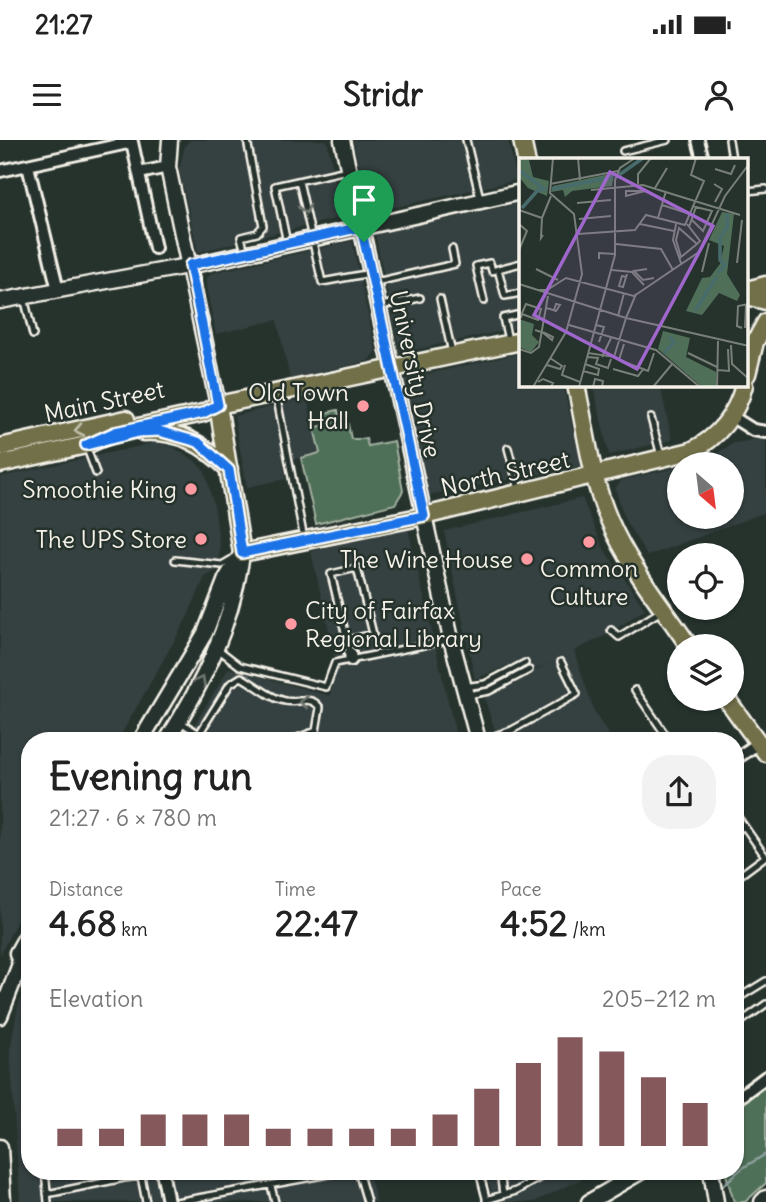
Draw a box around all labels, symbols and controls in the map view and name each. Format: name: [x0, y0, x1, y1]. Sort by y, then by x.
text: 21:27: [35, 8, 92, 41]
text: Stridr: [343, 74, 423, 115]
icon: menu: [28, 76, 66, 114]
icon: person: [700, 76, 738, 114]
inset map: [519, 158, 748, 387]
pin: [334, 170, 394, 242]
icon: arrive: [345, 181, 383, 219]
one-way arrow: [296, 203, 311, 215]
street label: University Drive: [384, 288, 448, 460]
street label: Main Street: [41, 374, 167, 428]
place label: Old Town Hall: [248, 377, 349, 435]
marker: Old Town Hall: [355, 398, 371, 414]
one-way arrow: [73, 421, 85, 436]
street label: North Street: [438, 444, 572, 502]
north arrow: [667, 452, 744, 528]
map controls: [667, 452, 744, 711]
place label: Smoothie King: [22, 474, 177, 504]
marker: Smoothie King: [183, 481, 199, 497]
place label: The UPS Store: [36, 524, 187, 554]
marker: The UPS Store: [193, 531, 209, 547]
marker: Common Culture: [581, 534, 597, 550]
button: locate: [667, 543, 744, 620]
place label: The Wine House: [340, 544, 513, 574]
marker: The Wine House: [519, 551, 535, 567]
place label: Common Culture: [540, 553, 638, 611]
place label: City of Fairfax Regional Library: [305, 595, 482, 653]
marker: City of Fairfax Regional Library: [283, 616, 299, 632]
button: layers: [667, 634, 744, 711]
one-way arrow: [193, 676, 206, 688]
one-way arrow: [298, 695, 309, 710]
text: Evening run: [49, 753, 252, 800]
button: share: [642, 755, 716, 829]
text: 21:27 · 6 × 780 m: [49, 803, 217, 832]
text: Distance: [49, 877, 123, 901]
text: Time: [275, 877, 316, 901]
text: Pace: [500, 877, 542, 901]
text: 4.68: [49, 901, 117, 945]
text: 22:47: [275, 901, 358, 945]
text: 4:52: [500, 901, 568, 945]
text: km: [117, 917, 148, 941]
text: /km: [568, 917, 606, 941]
text: Elevation: [49, 984, 143, 1013]
text: 205–212 m: [602, 984, 716, 1013]

